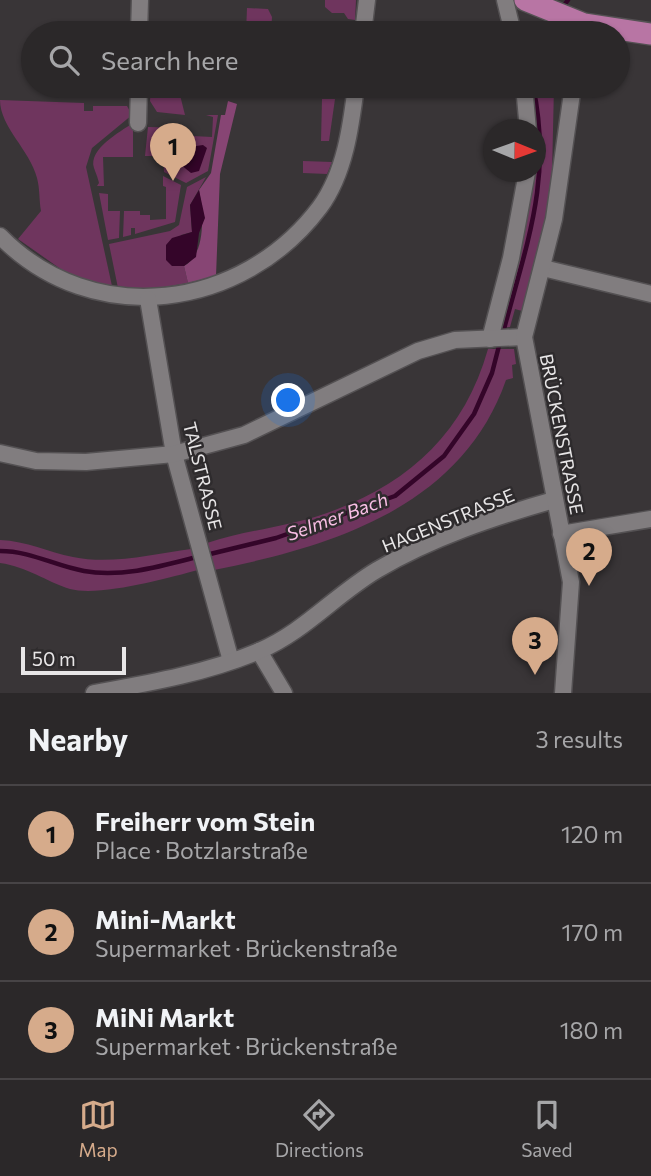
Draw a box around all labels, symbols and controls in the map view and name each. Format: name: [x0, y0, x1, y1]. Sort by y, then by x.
search box: [21, 21, 630, 98]
icon: search: [45, 41, 83, 79]
text: Search here: [101, 44, 239, 75]
north arrow: [483, 119, 546, 182]
pin: 1: [150, 123, 196, 181]
street label: BRÜCKENSTRASSE: [536, 352, 588, 516]
your location: [271, 383, 305, 417]
street label: TALSTRASSE: [179, 420, 227, 532]
street label: HAGENSTRASSE: [379, 483, 517, 557]
water label: Selmer Bach: [283, 487, 391, 545]
pin: 2: [566, 528, 612, 586]
pin: 3: [512, 617, 558, 675]
scale bar: [21, 644, 126, 676]
text: 50 m: [32, 647, 76, 670]
text: Nearby: [28, 720, 128, 757]
text: 3 results: [536, 725, 623, 753]
text: Freiherr vom Stein: [95, 805, 315, 836]
text: 1: [46, 820, 56, 848]
text: 120 m: [561, 820, 623, 848]
text: Place · Botzlarstraße: [95, 836, 308, 864]
text: Mini-Markt: [95, 903, 236, 934]
text: 2: [44, 918, 58, 946]
text: 170 m: [562, 918, 623, 946]
text: Supermarket · Brückenstraße: [95, 934, 398, 962]
text: MiNi Markt: [95, 1001, 234, 1032]
text: 3: [44, 1016, 58, 1044]
text: 180 m: [560, 1016, 623, 1044]
text: Supermarket · Brückenstraße: [95, 1032, 398, 1060]
tab: Map: [79, 1096, 118, 1161]
tab: Directions: [275, 1096, 364, 1161]
tab: Saved: [521, 1096, 572, 1161]

